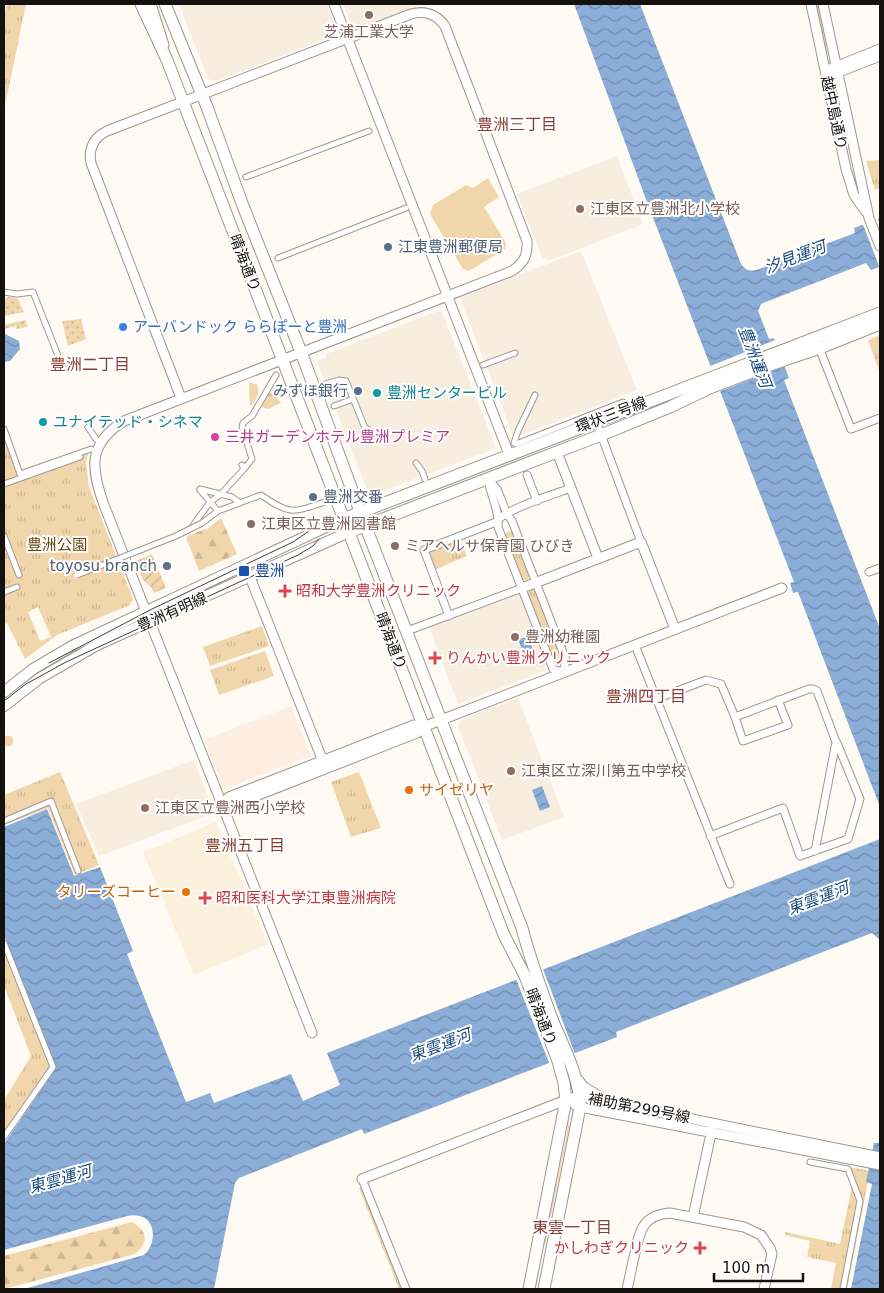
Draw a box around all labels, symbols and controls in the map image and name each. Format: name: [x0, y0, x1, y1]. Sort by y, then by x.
marker: 芝浦工業大学: [363, 9, 375, 21]
place label: 芝浦工業大学: [324, 23, 414, 41]
street label: 越中島通り: [817, 73, 851, 152]
district label: 豊洲三丁目: [477, 115, 557, 134]
place label: 江東区立豊洲北小学校: [590, 200, 740, 218]
marker: 江東区立豊洲北小学校: [574, 203, 586, 215]
street label: 晴海通り: [226, 232, 264, 294]
water label: 汐見運河: [762, 236, 831, 277]
place label: 江東豊洲郵便局: [398, 238, 503, 256]
marker: 江東豊洲郵便局: [382, 241, 394, 253]
place label: アーバンドック ららぽーと豊洲: [133, 318, 347, 336]
marker: アーバンドック ららぽーと豊洲: [117, 321, 129, 333]
water label: 豊洲運河: [735, 324, 776, 393]
district label: 豊洲二丁目: [50, 355, 130, 374]
place label: みずほ銀行: [273, 382, 348, 400]
place label: 豊洲センタービル: [387, 384, 507, 402]
marker: みずほ銀行: [352, 385, 364, 397]
marker: 豊洲センタービル: [371, 387, 383, 399]
street label: 環状三号線: [573, 393, 649, 437]
place label: ユナイテッド・シネマ: [53, 413, 203, 431]
marker: ユナイテッド・シネマ: [37, 416, 49, 428]
place label: 三井ガーデンホテル豊洲プレミア: [225, 428, 450, 446]
marker: 三井ガーデンホテル豊洲プレミア: [209, 431, 221, 443]
place label: 豊洲交番: [323, 488, 383, 506]
marker: 豊洲交番: [307, 491, 319, 503]
place label: 江東区立豊洲図書館: [261, 515, 396, 533]
marker: 江東区立豊洲図書館: [245, 518, 257, 530]
park label: 豊洲公園: [27, 536, 87, 554]
place label: ミアヘルサ保育園 ひびき: [405, 537, 574, 555]
marker: ミアヘルサ保育園 ひびき: [389, 540, 401, 552]
place label: toyosu branch: [50, 557, 157, 575]
marker: toyosu branch: [161, 560, 173, 572]
place label: 豊洲: [255, 562, 285, 580]
marker: 豊洲: [237, 564, 251, 578]
place label: 昭和大学豊洲クリニック: [296, 582, 461, 600]
marker: 昭和大学豊洲クリニック: [278, 584, 292, 598]
street label: 豊洲有明線: [134, 589, 210, 635]
street label: 晴海通り: [372, 610, 410, 672]
place label: 豊洲幼稚園: [525, 628, 600, 646]
marker: 豊洲幼稚園: [509, 631, 521, 643]
place label: りんかい豊洲クリニック: [446, 649, 611, 667]
marker: りんかい豊洲クリニック: [428, 651, 442, 665]
district label: 豊洲四丁目: [606, 687, 686, 706]
place label: 江東区立深川第五中学校: [521, 762, 686, 780]
marker: 江東区立深川第五中学校: [505, 765, 517, 777]
place label: サイゼリヤ: [419, 781, 494, 799]
marker: サイゼリヤ: [403, 784, 415, 796]
place label: 江東区立豊洲西小学校: [155, 799, 305, 817]
marker: 江東区立豊洲西小学校: [139, 802, 151, 814]
district label: 豊洲五丁目: [205, 836, 285, 855]
water label: 東雲運河: [785, 877, 854, 918]
place label: タリーズコーヒー: [57, 883, 176, 901]
marker: タリーズコーヒー: [180, 886, 192, 898]
place label: 昭和医科大学江東豊洲病院: [216, 889, 396, 907]
marker: 昭和医科大学江東豊洲病院: [198, 891, 212, 905]
street label: 晴海通り: [522, 986, 560, 1048]
water label: 東雲運河: [407, 1024, 476, 1065]
street label: 補助第299号線: [586, 1089, 692, 1127]
water label: 東雲運河: [27, 1160, 96, 1197]
district label: 東雲一丁目: [532, 1218, 612, 1237]
place label: かしわぎクリニック: [554, 1239, 689, 1257]
marker: かしわぎクリニック: [693, 1241, 707, 1255]
scale bar: [714, 1250, 803, 1282]
text: 100 m: [722, 1259, 770, 1277]

